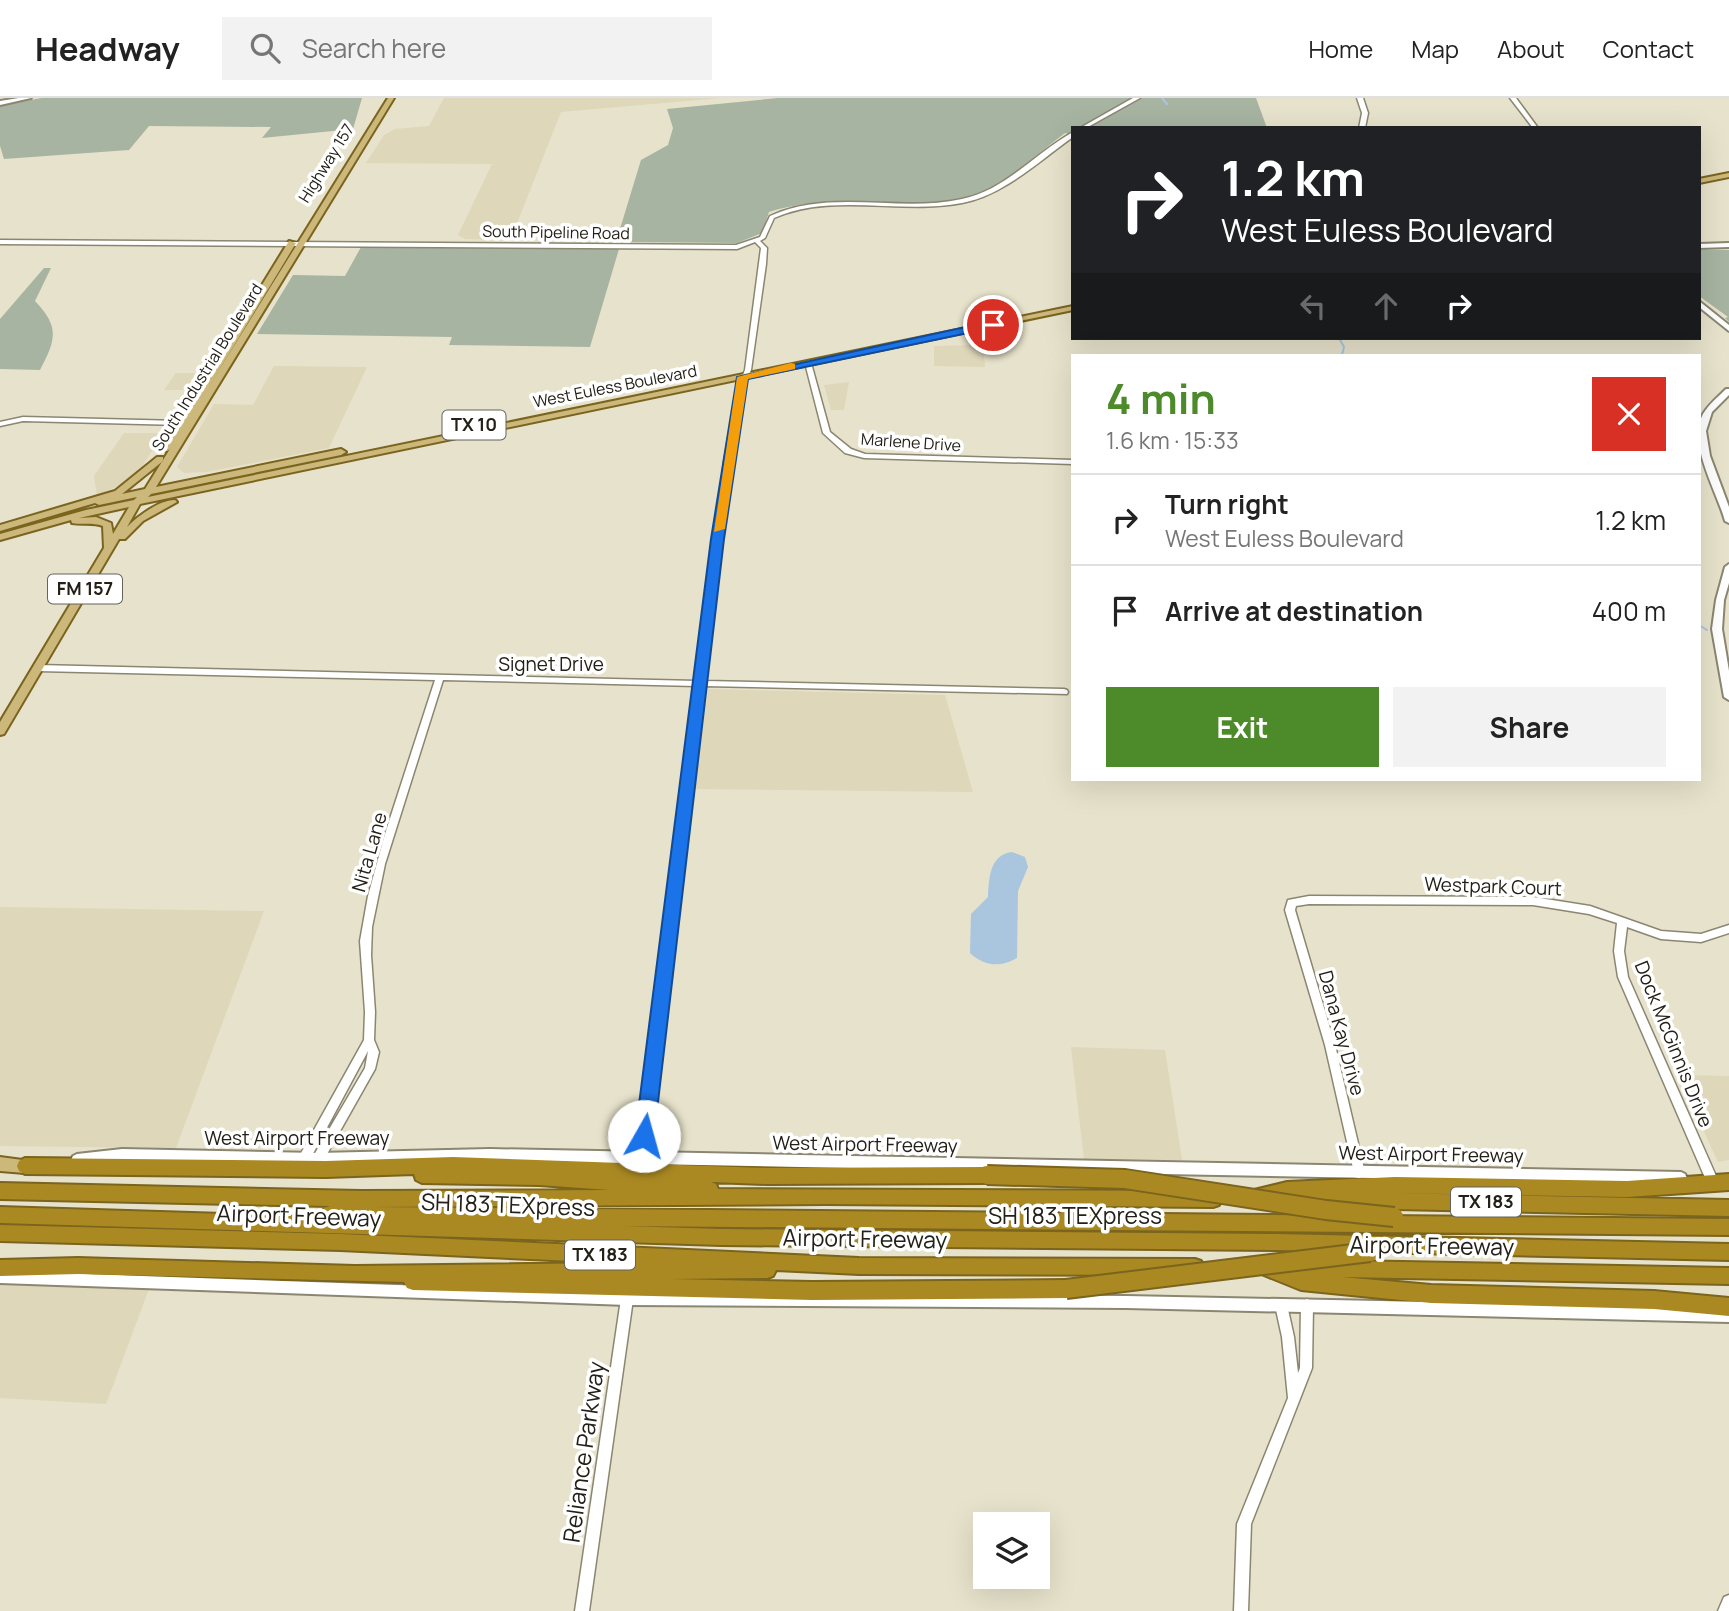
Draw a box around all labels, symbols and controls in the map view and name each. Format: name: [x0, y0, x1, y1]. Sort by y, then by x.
search box: [222, 17, 712, 80]
text: Headway: [35, 26, 180, 71]
icon: search: [246, 29, 284, 67]
text: Search here: [302, 30, 446, 66]
text: Home: [1308, 32, 1373, 65]
text: Map: [1411, 32, 1459, 65]
text: About: [1497, 32, 1565, 65]
text: Contact: [1603, 32, 1694, 65]
street label: Highway 157: [293, 119, 359, 207]
text: 1.2 km: [1221, 144, 1365, 211]
icon: right: [1106, 154, 1197, 245]
text: West Euless Boulevard: [1221, 208, 1554, 252]
street label: South Pipeline Road: [482, 220, 630, 244]
street label: South Industrial Boulevard: [146, 279, 268, 455]
icon: left: [1294, 287, 1332, 325]
icon: ahead: [1367, 287, 1405, 325]
icon: right: [1440, 287, 1478, 325]
pin: [963, 295, 1023, 355]
icon: arrive: [974, 306, 1012, 344]
street label: West Euless Boulevard: [531, 359, 699, 413]
text: 4 min: [1106, 369, 1216, 427]
button: close: [1592, 377, 1666, 451]
road number: TX 10: [442, 410, 505, 440]
text: 1.6 km · 15:33: [1106, 424, 1239, 456]
street label: Marlene Drive: [860, 428, 962, 456]
text: Turn right: [1165, 486, 1289, 522]
icon: right: [1106, 501, 1144, 539]
text: 1.2 km: [1595, 502, 1666, 538]
text: West Euless Boulevard: [1165, 522, 1404, 554]
road number: FM 157: [48, 574, 122, 603]
icon: arrive: [1106, 592, 1144, 630]
text: Arrive at destination: [1165, 593, 1423, 629]
text: 400 m: [1592, 593, 1666, 629]
street label: Signet Drive: [498, 651, 604, 677]
button: Exit: [1106, 687, 1379, 767]
button: Share: [1393, 687, 1666, 767]
street label: Nita Lane: [345, 809, 393, 895]
street label: Westpark Court: [1424, 871, 1562, 901]
street label: Dock McGinnis Drive: [1629, 957, 1719, 1131]
street label: Dana Kay Drive: [1313, 968, 1371, 1098]
position arrow: [607, 1099, 681, 1173]
street label: West Airport Freeway: [204, 1125, 390, 1151]
street label: West Airport Freeway: [772, 1129, 958, 1159]
street label: West Airport Freeway: [1338, 1139, 1524, 1169]
street label: SH 183 TEXpress: [420, 1185, 596, 1223]
road number: TX 183: [1451, 1188, 1521, 1217]
street label: Airport Freeway: [216, 1196, 382, 1234]
street label: SH 183 TEXpress: [988, 1199, 1162, 1231]
street label: Airport Freeway: [782, 1221, 948, 1255]
street label: Airport Freeway: [1349, 1228, 1515, 1262]
road number: TX 183: [565, 1240, 635, 1270]
street label: Reliance Parkway: [554, 1359, 612, 1544]
map controls: [973, 1512, 1050, 1589]
button: layers: [973, 1512, 1050, 1589]

